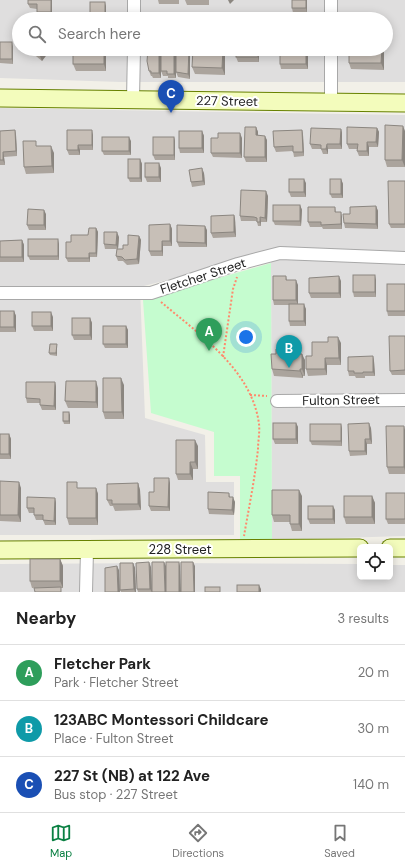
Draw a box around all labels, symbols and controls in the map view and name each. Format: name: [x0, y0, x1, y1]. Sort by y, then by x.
search box: [12, 12, 393, 56]
icon: search: [26, 23, 48, 45]
text: Search here: [58, 24, 141, 44]
pin: C: [158, 80, 184, 113]
street label: 227 Street: [196, 92, 258, 110]
street label: Fletcher Street: [158, 254, 248, 298]
pin: A: [196, 318, 222, 351]
your location: [236, 327, 256, 347]
pin: B: [276, 335, 302, 368]
street label: Fulton Street: [302, 391, 380, 409]
street label: 228 Street: [149, 541, 211, 558]
map controls: [357, 544, 393, 580]
button: locate: [357, 544, 393, 580]
text: Nearby: [16, 607, 76, 629]
text: 3 results: [337, 610, 389, 627]
text: Fletcher Park: [54, 654, 151, 674]
text: A: [24, 664, 34, 681]
text: 20 m: [358, 664, 389, 681]
text: Park · Fletcher Street: [54, 674, 179, 691]
text: 123ABC Montessori Childcare: [54, 710, 269, 730]
text: B: [25, 720, 33, 737]
text: 30 m: [357, 720, 389, 737]
text: Place · Fulton Street: [54, 730, 174, 747]
text: 227 St (NB) at 122 Ave: [54, 766, 210, 786]
text: C: [24, 776, 34, 793]
text: 140 m: [353, 776, 389, 793]
text: Bus stop · 227 Street: [54, 786, 178, 803]
tab: Map: [50, 822, 72, 860]
tab: Directions: [172, 822, 224, 860]
tab: Saved: [324, 822, 355, 860]

